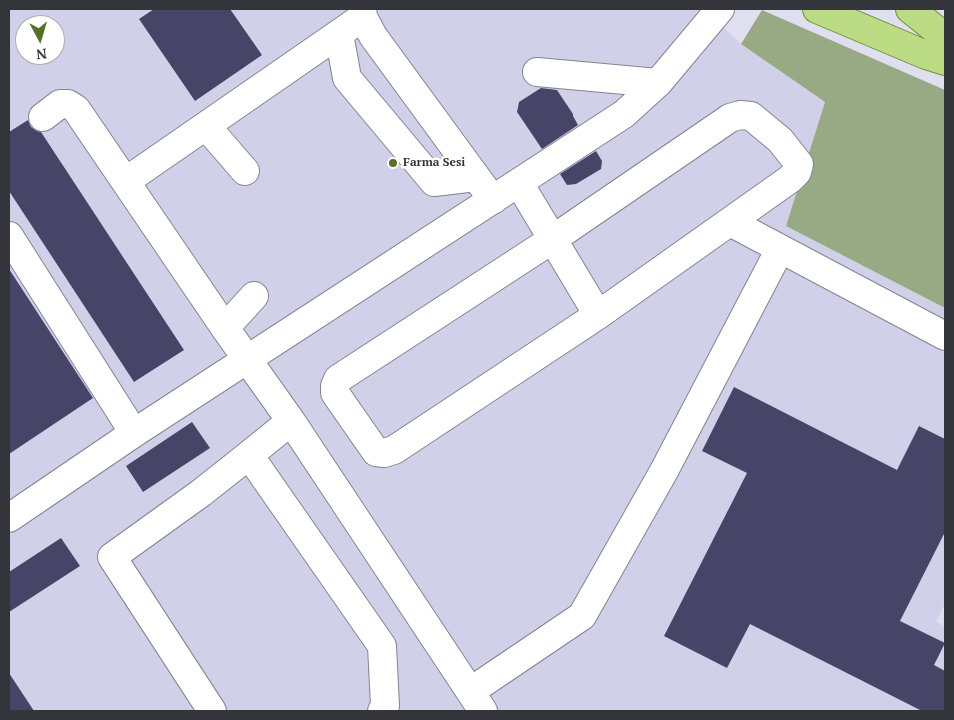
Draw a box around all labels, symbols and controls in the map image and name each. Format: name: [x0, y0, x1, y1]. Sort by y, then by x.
north arrow: [15, 15, 65, 65]
text: N: [35, 44, 48, 64]
place label: Farma Sesi: [403, 156, 465, 170]
marker: Farma Sesi: [387, 157, 399, 169]

